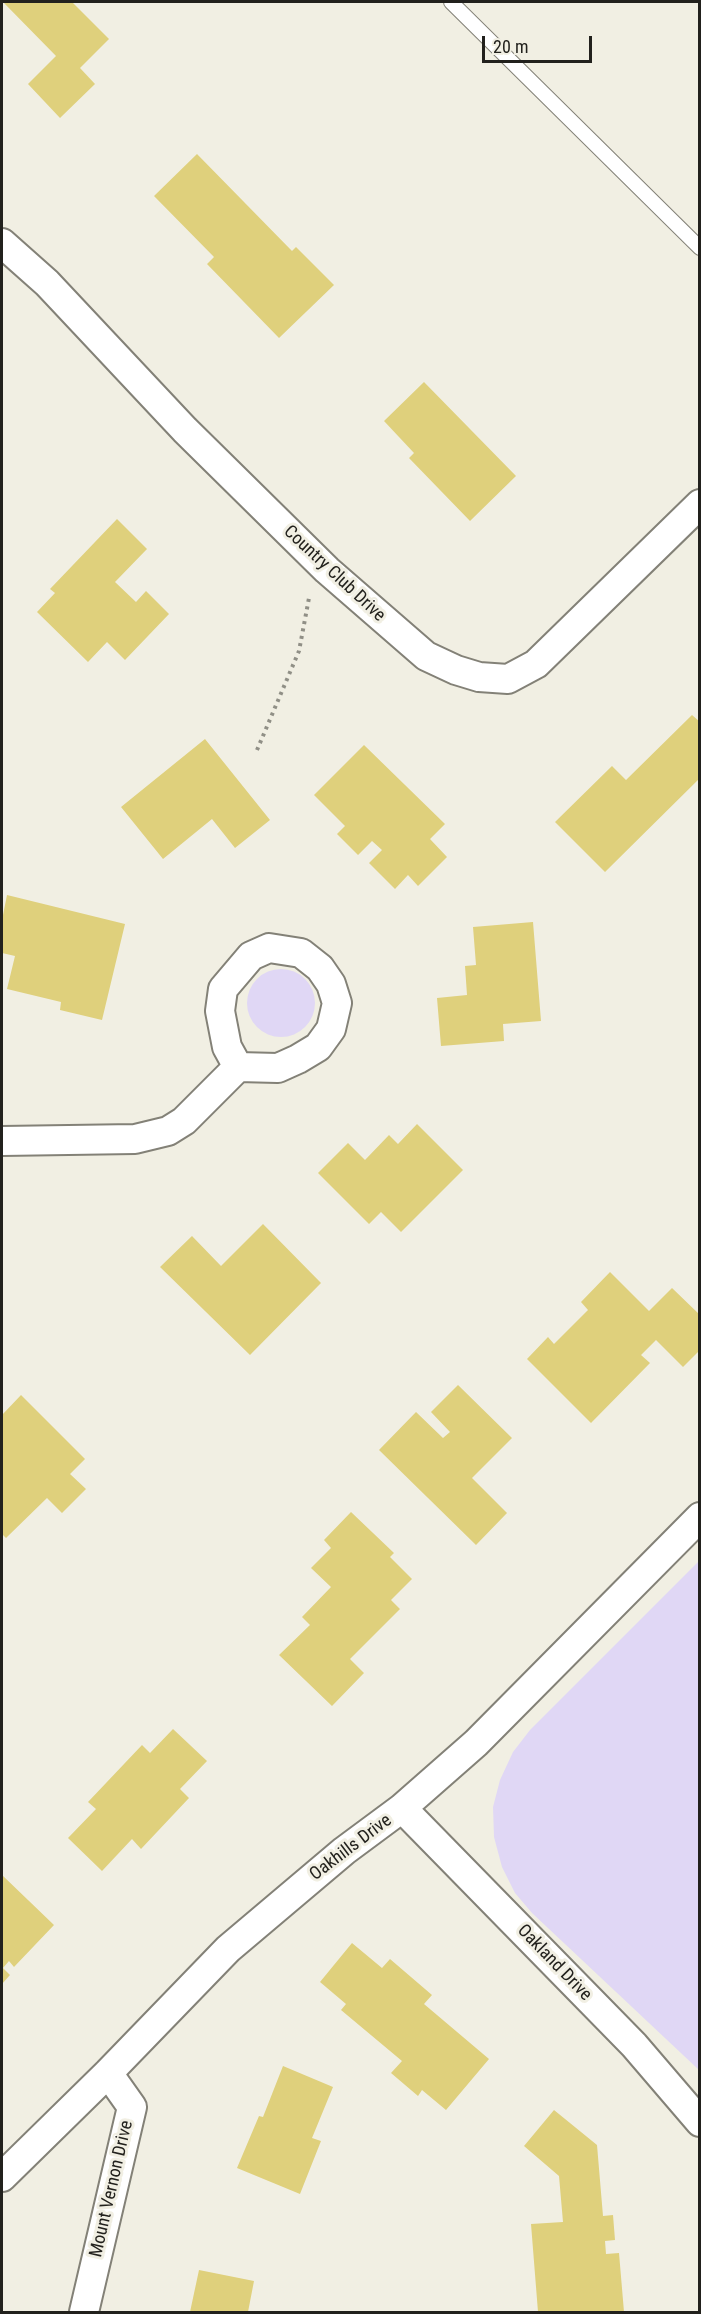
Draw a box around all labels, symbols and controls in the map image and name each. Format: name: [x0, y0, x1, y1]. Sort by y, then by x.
scale bar: [485, 24, 594, 62]
text: 20 m: [493, 36, 528, 57]
street label: Country Club Drive: [279, 521, 389, 627]
street label: Oakhills Drive: [306, 1810, 396, 1886]
street label: Oakland Drive: [512, 1920, 596, 2006]
street label: Mount Vernon Drive: [86, 2119, 138, 2259]

